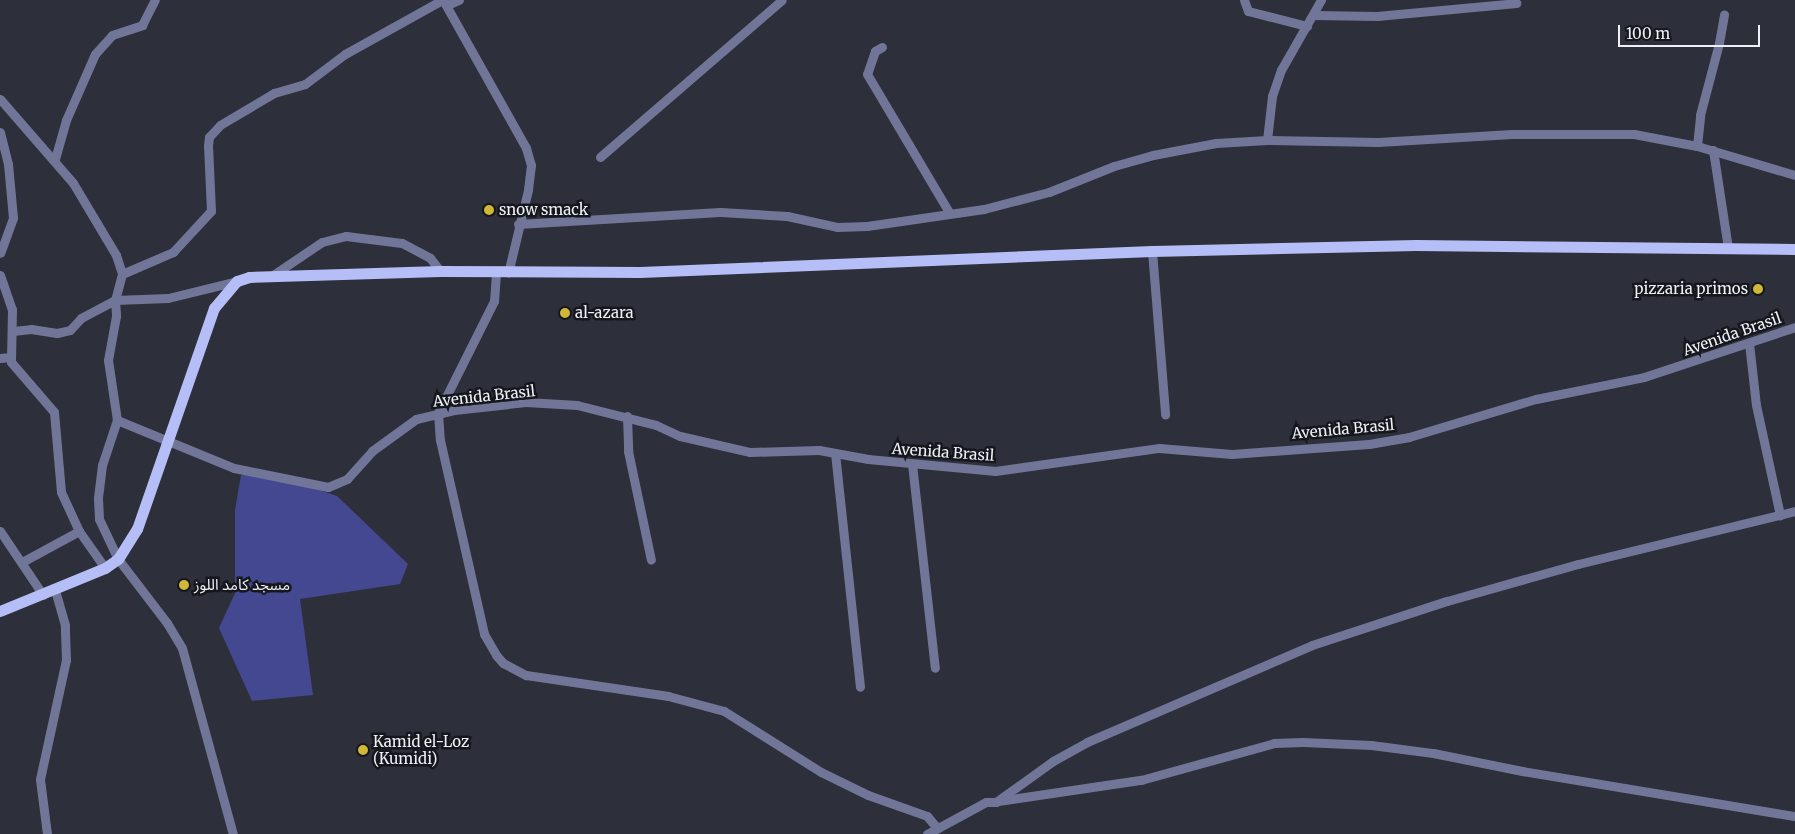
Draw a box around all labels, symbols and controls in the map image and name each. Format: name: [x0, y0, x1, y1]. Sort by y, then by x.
scale bar: [1620, 15, 1762, 47]
text: 100 m: [1626, 24, 1670, 43]
place label: snow smack: [499, 201, 588, 219]
marker: snow smack: [483, 204, 495, 216]
place label: pizzaria primos: [1634, 280, 1748, 298]
marker: pizzaria primos: [1752, 283, 1764, 295]
place label: al-azara: [575, 304, 634, 322]
marker: al-azara: [559, 307, 571, 319]
street label: Avenida Brasil: [1681, 309, 1783, 359]
street label: Avenida Brasil: [432, 382, 536, 410]
street label: Avenida Brasil: [1291, 416, 1395, 442]
street label: Avenida Brasil: [891, 439, 995, 465]
place label: مسجد كامد اللوز: [194, 576, 290, 594]
marker: مسجد كامد اللوز: [178, 579, 190, 591]
place label: Kamid el-Loz (Kumidi): [373, 732, 469, 767]
marker: Kamid el-Loz (Kumidi): [357, 744, 369, 756]

